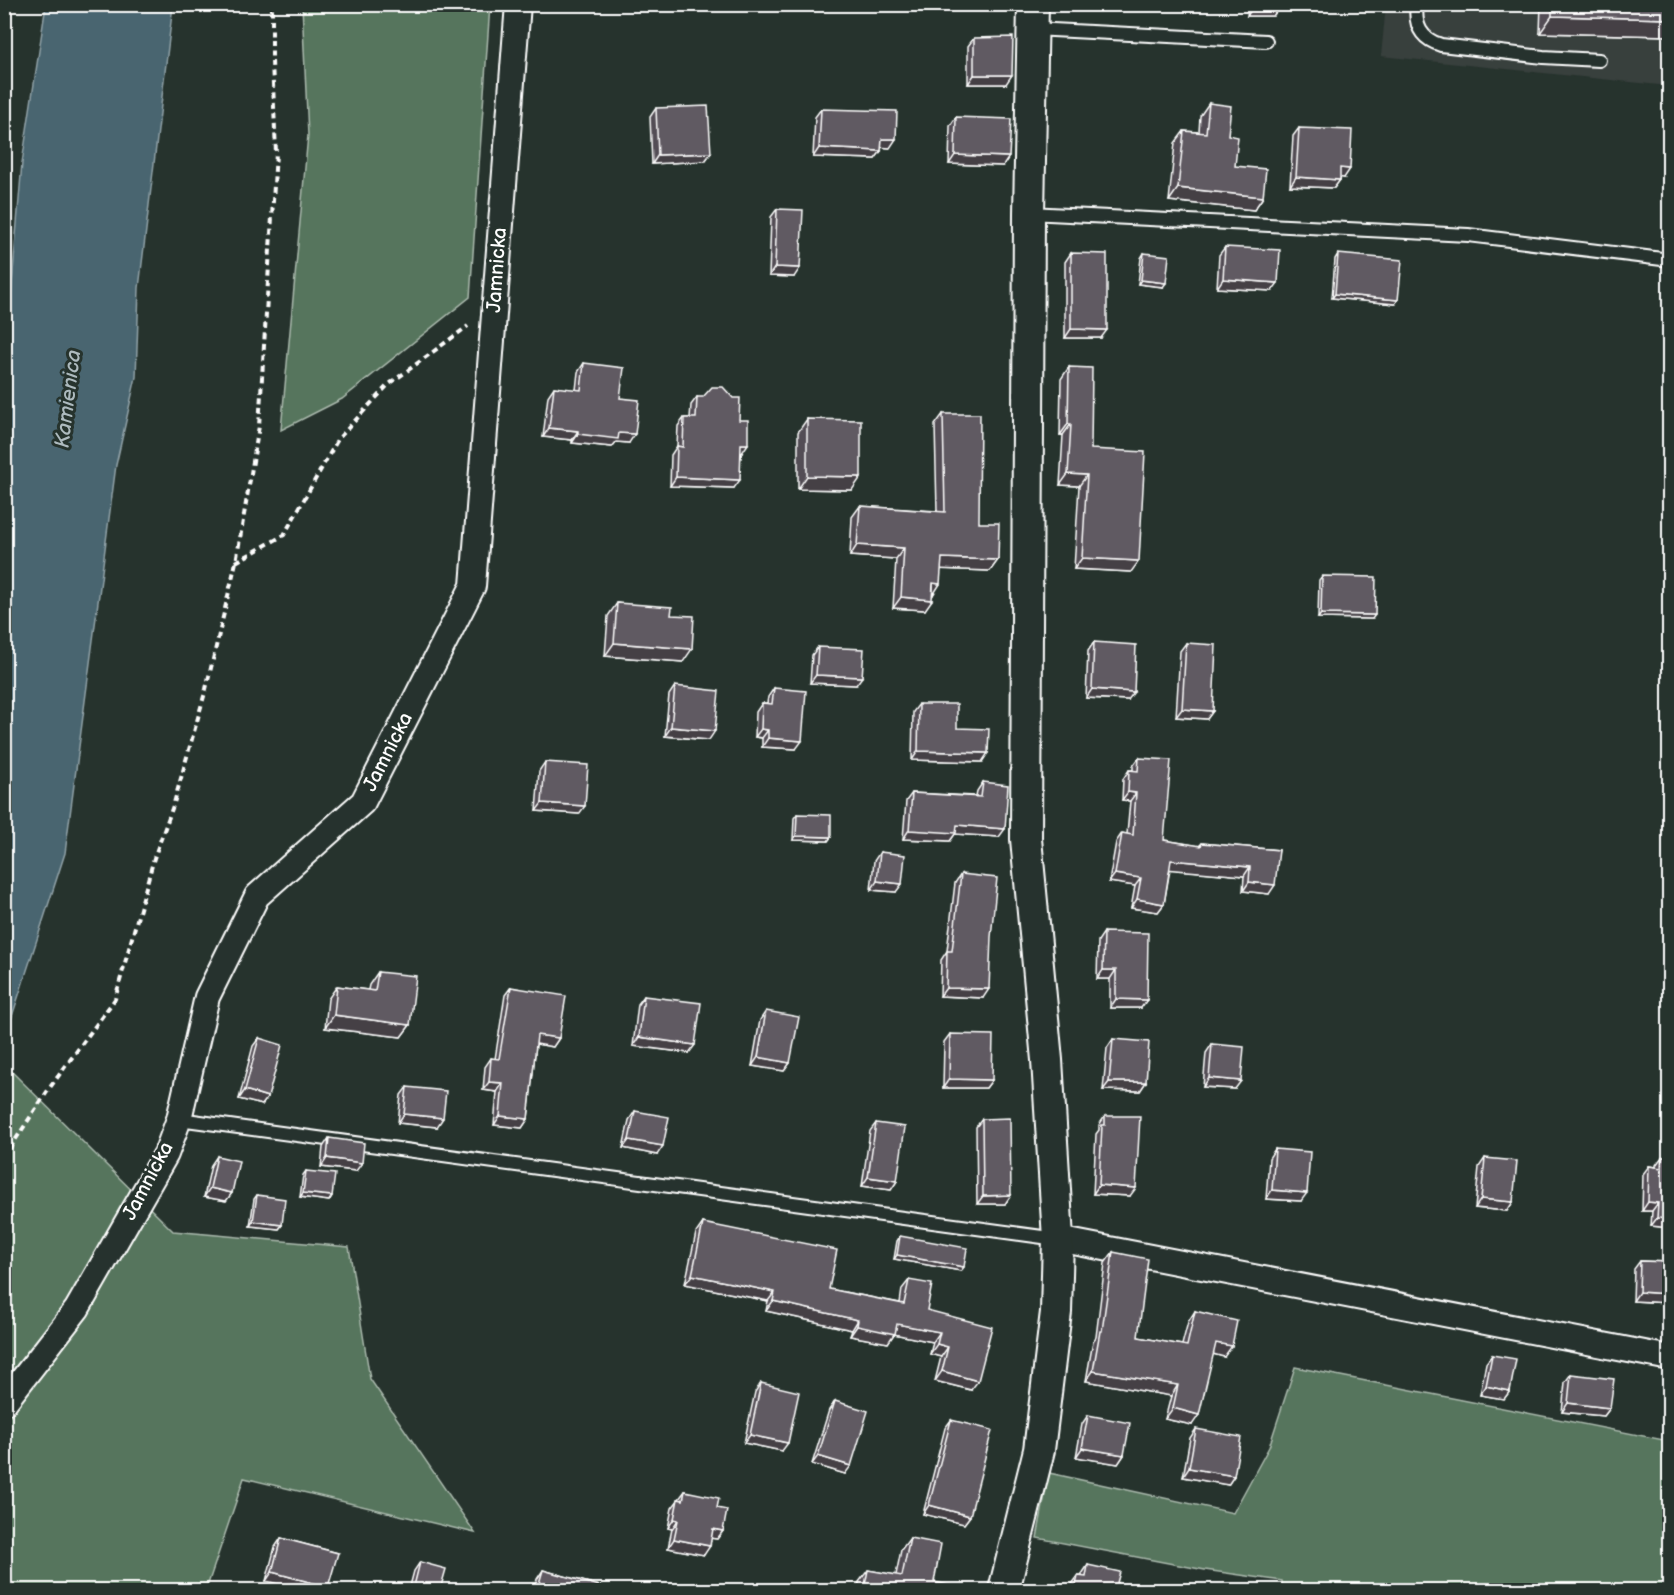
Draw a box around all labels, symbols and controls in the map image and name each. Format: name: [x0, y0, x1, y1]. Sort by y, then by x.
street label: Jamnicka: [482, 227, 512, 313]
water label: Kamienica: [50, 348, 86, 450]
street label: Jamnicka: [358, 709, 418, 795]
street label: Jamnicka: [117, 1138, 179, 1224]

